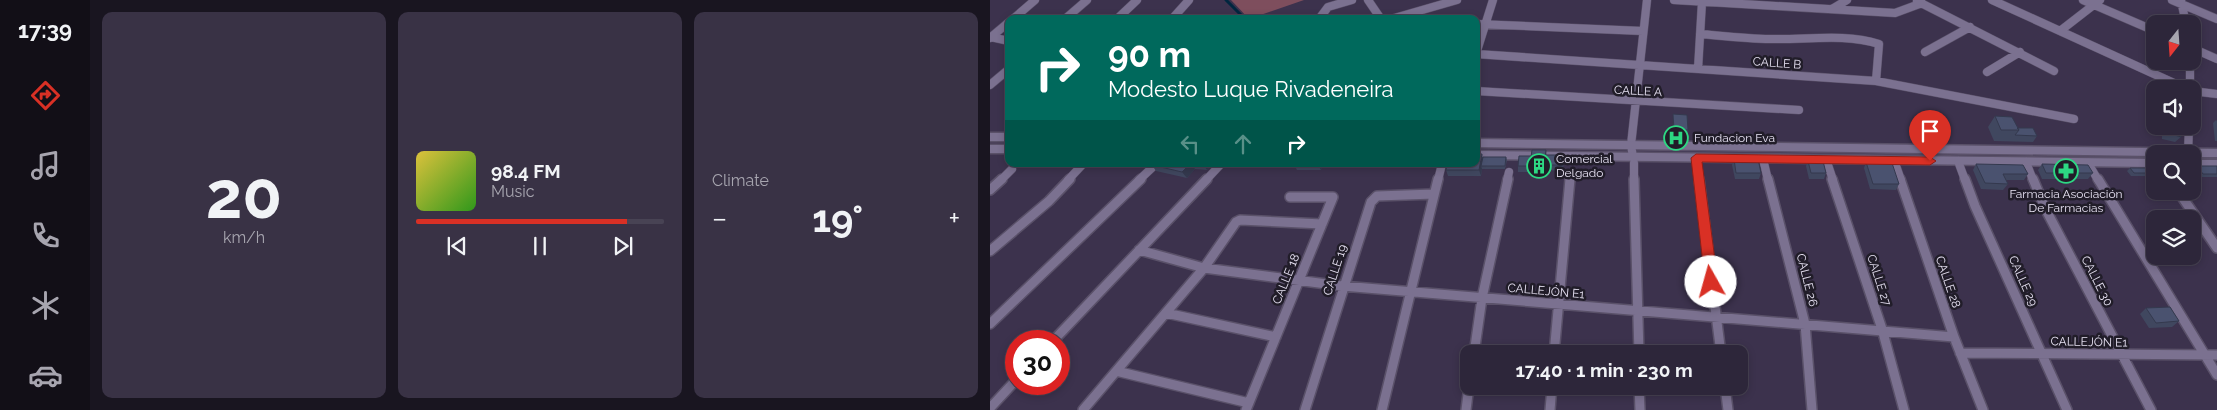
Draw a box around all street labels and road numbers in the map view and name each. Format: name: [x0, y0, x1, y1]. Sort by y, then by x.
street label: CALLE B: [1752, 54, 1802, 72]
street label: CALLE A: [1614, 83, 1662, 99]
street label: CALLE 19: [1320, 243, 1350, 297]
street label: CALLE 18: [1270, 252, 1302, 306]
street label: CALLE 26: [1794, 252, 1820, 308]
street label: CALLE 27: [1864, 253, 1894, 308]
street label: CALLE 28: [1933, 254, 1963, 310]
street label: CALLE 29: [2006, 254, 2040, 308]
street label: CALLE 30: [2078, 254, 2116, 308]
street label: CALLEJÓN E1: [1507, 281, 1585, 301]
street label: CALLEJÓN E1: [2050, 334, 2128, 350]

